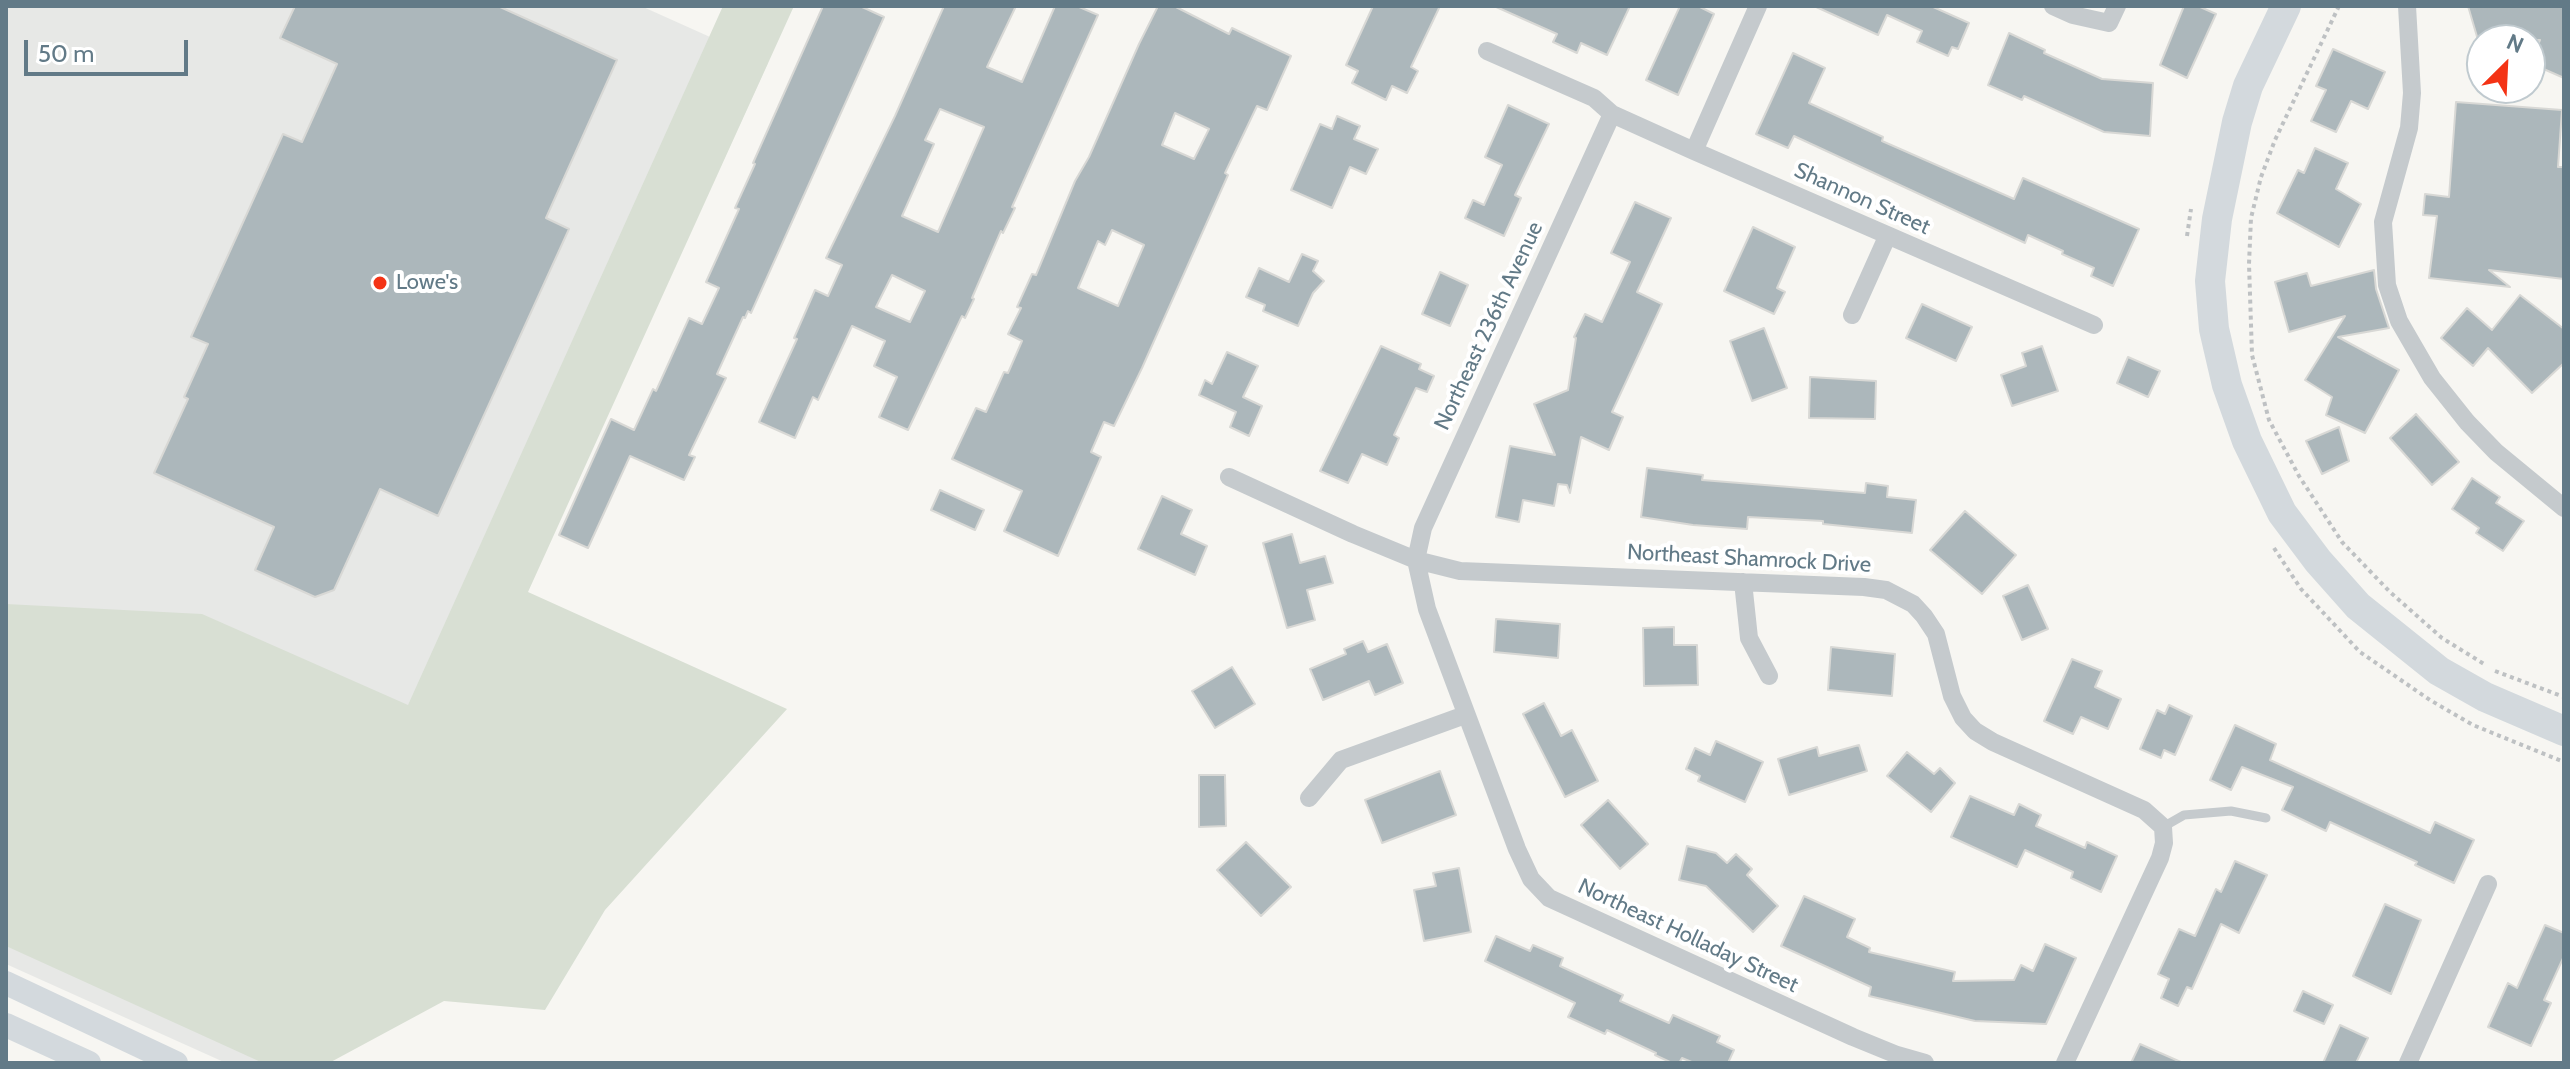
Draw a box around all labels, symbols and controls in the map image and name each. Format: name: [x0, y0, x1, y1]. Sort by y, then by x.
scale bar: [28, 24, 192, 74]
north arrow: [2466, 24, 2546, 104]
text: N: [2503, 28, 2528, 59]
text: 50 m: [38, 39, 94, 68]
street label: Shannon Street: [1790, 157, 1934, 241]
street label: Northeast 236th Avenue: [1429, 218, 1549, 434]
place label: Lowe's: [396, 270, 458, 296]
marker: Lowe's: [371, 274, 389, 292]
street label: Northeast Shamrock Drive: [1626, 539, 1872, 579]
street label: Northeast Holladay Street: [1574, 873, 1802, 999]

